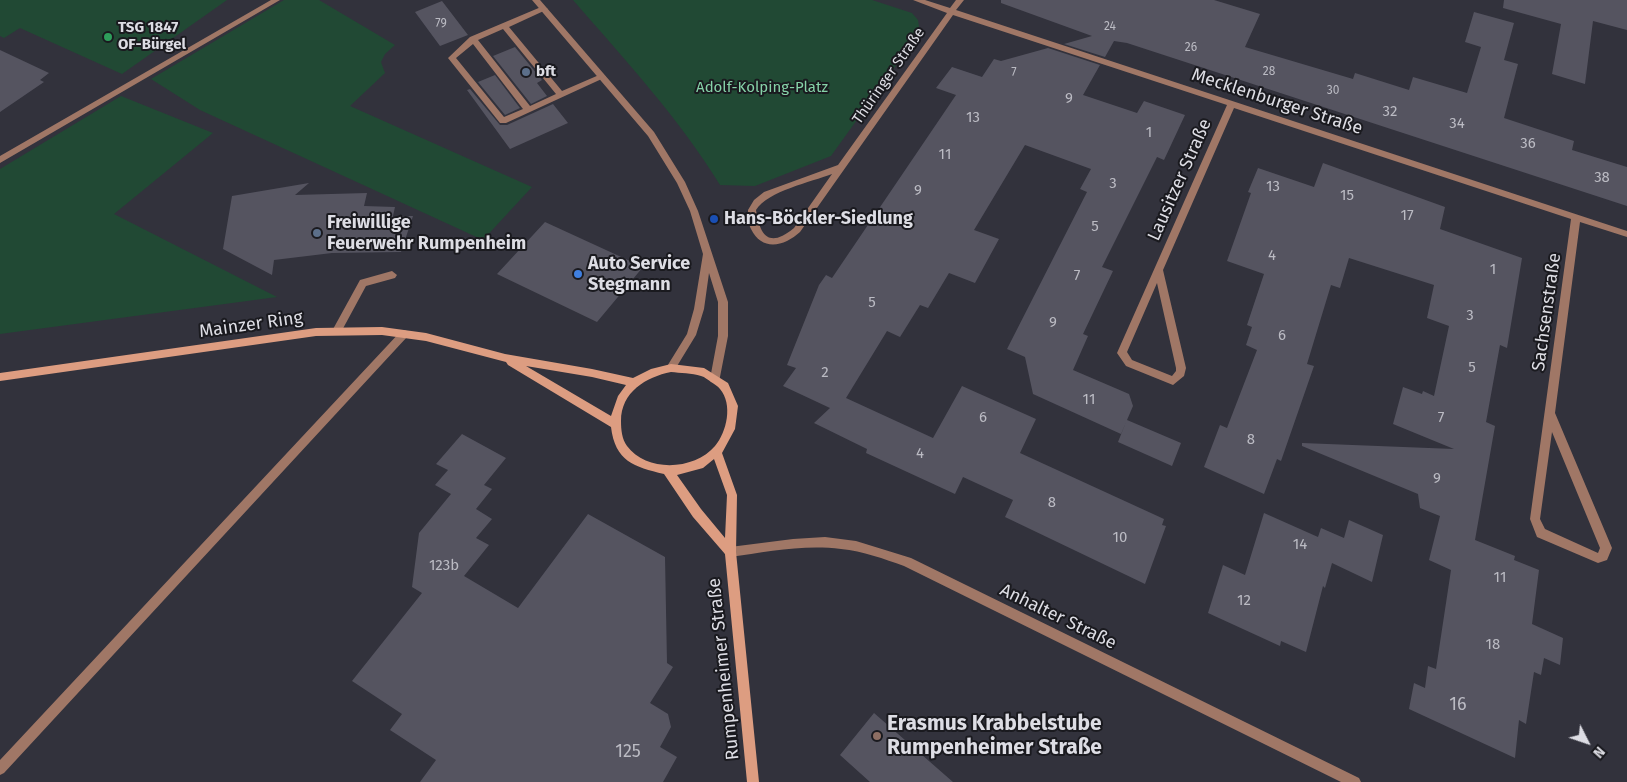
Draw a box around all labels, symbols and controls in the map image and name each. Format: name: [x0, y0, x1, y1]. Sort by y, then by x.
house number: 79: [435, 17, 447, 31]
place label: TSG 1847 OF-Bürgel: [118, 19, 186, 54]
house number: 24: [1104, 20, 1116, 34]
street label: Thüringer Straße: [849, 24, 929, 128]
marker: TSG 1847 OF-Bürgel: [102, 31, 114, 43]
house number: 26: [1185, 41, 1197, 55]
place label: bft: [536, 63, 556, 81]
street label: Mecklenburger Straße: [1189, 64, 1365, 140]
house number: 28: [1263, 65, 1275, 79]
marker: bft: [520, 66, 532, 78]
house number: 7: [1011, 66, 1017, 80]
park label: Adolf-Kolping-Platz: [696, 79, 828, 97]
house number: 30: [1327, 84, 1339, 98]
house number: 9: [1065, 90, 1073, 108]
house number: 32: [1383, 103, 1397, 121]
house number: 13: [966, 109, 980, 127]
house number: 34: [1449, 115, 1465, 133]
street label: Lausitzer Straße: [1143, 116, 1217, 244]
house number: 1: [1146, 124, 1152, 142]
house number: 36: [1520, 135, 1536, 153]
house number: 11: [939, 146, 951, 164]
house number: 38: [1594, 169, 1610, 187]
house number: 3: [1109, 175, 1117, 193]
house number: 13: [1266, 178, 1280, 196]
house number: 9: [914, 182, 922, 200]
house number: 15: [1340, 187, 1354, 205]
house number: 17: [1400, 207, 1414, 225]
place label: Hans-Böckler-Siedlung: [724, 208, 913, 230]
place label: Freiwillige Feuerwehr Rumpenheim: [327, 212, 526, 254]
marker: Hans-Böckler-Siedlung: [708, 213, 720, 225]
house number: 5: [1091, 218, 1099, 236]
marker: Freiwillige Feuerwehr Rumpenheim: [311, 227, 323, 239]
house number: 4: [1268, 247, 1276, 265]
street label: Sachsenstraße: [1528, 252, 1566, 372]
place label: Auto Service Stegmann: [588, 253, 690, 296]
house number: 1: [1490, 261, 1496, 279]
house number: 7: [1074, 267, 1080, 285]
marker: Auto Service Stegmann: [572, 268, 584, 280]
house number: 5: [868, 294, 876, 312]
street label: Mainzer Ring: [198, 307, 304, 343]
house number: 3: [1466, 307, 1474, 325]
house number: 9: [1049, 314, 1057, 332]
house number: 6: [1278, 327, 1286, 345]
house number: 5: [1468, 359, 1476, 377]
house number: 2: [821, 364, 829, 382]
house number: 11: [1083, 391, 1095, 409]
house number: 6: [979, 409, 987, 427]
house number: 7: [1438, 409, 1444, 427]
house number: 8: [1247, 431, 1255, 449]
house number: 4: [916, 445, 924, 463]
house number: 9: [1433, 470, 1441, 488]
house number: 8: [1048, 494, 1056, 512]
house number: 10: [1113, 529, 1127, 547]
house number: 14: [1293, 536, 1307, 554]
house number: 123b: [429, 557, 459, 575]
house number: 11: [1494, 569, 1506, 587]
street label: Rumpenheimer Straße: [704, 577, 744, 761]
street label: Anhalter Straße: [996, 579, 1120, 655]
house number: 12: [1237, 592, 1251, 610]
house number: 18: [1486, 636, 1500, 654]
house number: 16: [1449, 694, 1467, 716]
place label: Erasmus Krabbelstube Rumpenheimer Straße: [887, 711, 1102, 761]
north arrow: [1562, 717, 1612, 767]
marker: Erasmus Krabbelstube Rumpenheimer Straße: [871, 730, 883, 742]
house number: 125: [615, 741, 641, 763]
text: N: [1589, 743, 1608, 761]

